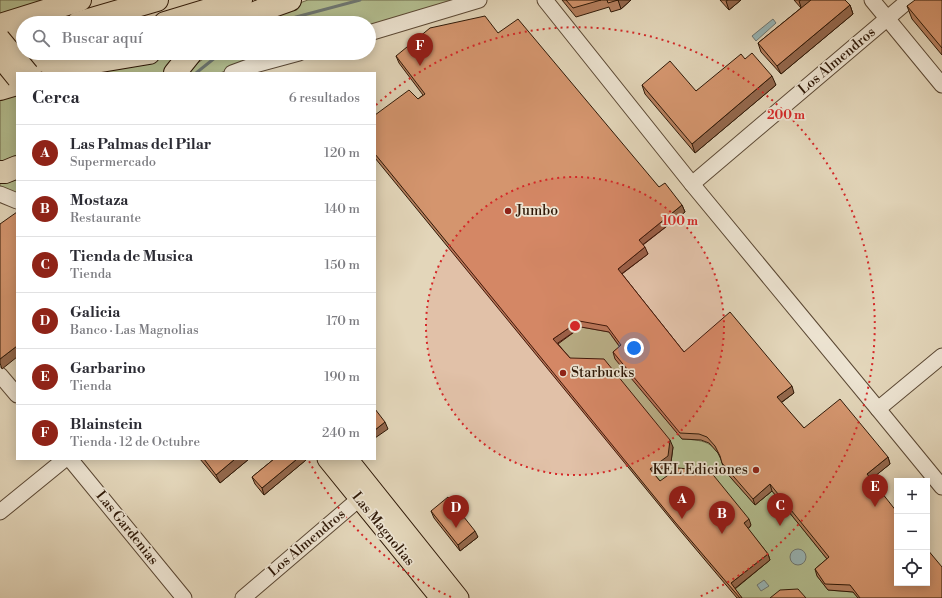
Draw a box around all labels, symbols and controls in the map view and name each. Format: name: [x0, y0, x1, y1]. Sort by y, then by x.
search box: [16, 16, 376, 60]
street label: Los Almendros: [795, 23, 879, 99]
icon: search: [30, 27, 52, 49]
text: Buscar aquí: [62, 29, 143, 48]
pin: F: [407, 33, 433, 66]
text: Cerca: [32, 87, 80, 109]
text: 6 resultados: [289, 90, 360, 106]
text: 200 m: [767, 108, 805, 123]
text: Las Palmas del Pilar: [70, 135, 211, 154]
text: A: [40, 145, 50, 161]
text: 120 m: [324, 145, 360, 161]
text: Supermercado: [70, 154, 156, 170]
text: Mostaza: [70, 191, 128, 210]
text: B: [40, 201, 50, 217]
text: 140 m: [324, 201, 360, 217]
place label: Jumbo: [515, 202, 558, 220]
marker: Jumbo: [503, 206, 513, 216]
text: Restaurante: [70, 210, 141, 226]
text: 100 m: [662, 214, 698, 229]
text: Tienda de Musica: [70, 247, 193, 266]
text: C: [40, 257, 50, 273]
text: 150 m: [325, 257, 360, 273]
text: Tienda: [70, 266, 112, 282]
text: Galicia: [70, 303, 120, 322]
text: D: [40, 313, 50, 329]
text: 170 m: [326, 313, 360, 329]
centre of rings: [568, 319, 582, 333]
text: Banco · Las Magnolias: [70, 322, 199, 338]
your location: [624, 338, 644, 358]
text: Garbarino: [70, 359, 145, 378]
place label: Starbucks: [571, 364, 634, 382]
marker: Starbucks: [558, 368, 568, 378]
text: E: [40, 369, 50, 385]
text: 190 m: [324, 369, 360, 385]
text: Tienda: [70, 378, 112, 394]
text: Blainstein: [70, 415, 142, 434]
text: F: [40, 425, 50, 441]
text: 240 m: [322, 425, 360, 441]
text: Tienda · 12 de Octubre: [70, 434, 200, 450]
place label: KEL Ediciones: [653, 461, 748, 479]
marker: KEL Ediciones: [751, 465, 761, 475]
pin: E: [862, 474, 888, 507]
map controls: [894, 478, 930, 586]
button: +: [894, 478, 930, 514]
pin: A: [669, 486, 695, 519]
street label: Las Gardenias: [92, 487, 162, 569]
street label: Las Magnolias: [348, 488, 418, 570]
pin: C: [767, 493, 793, 526]
pin: D: [443, 495, 469, 528]
pin: B: [709, 501, 735, 534]
street label: Los Almendros: [265, 505, 349, 581]
button: −: [894, 514, 930, 550]
button: locate: [894, 550, 930, 586]

